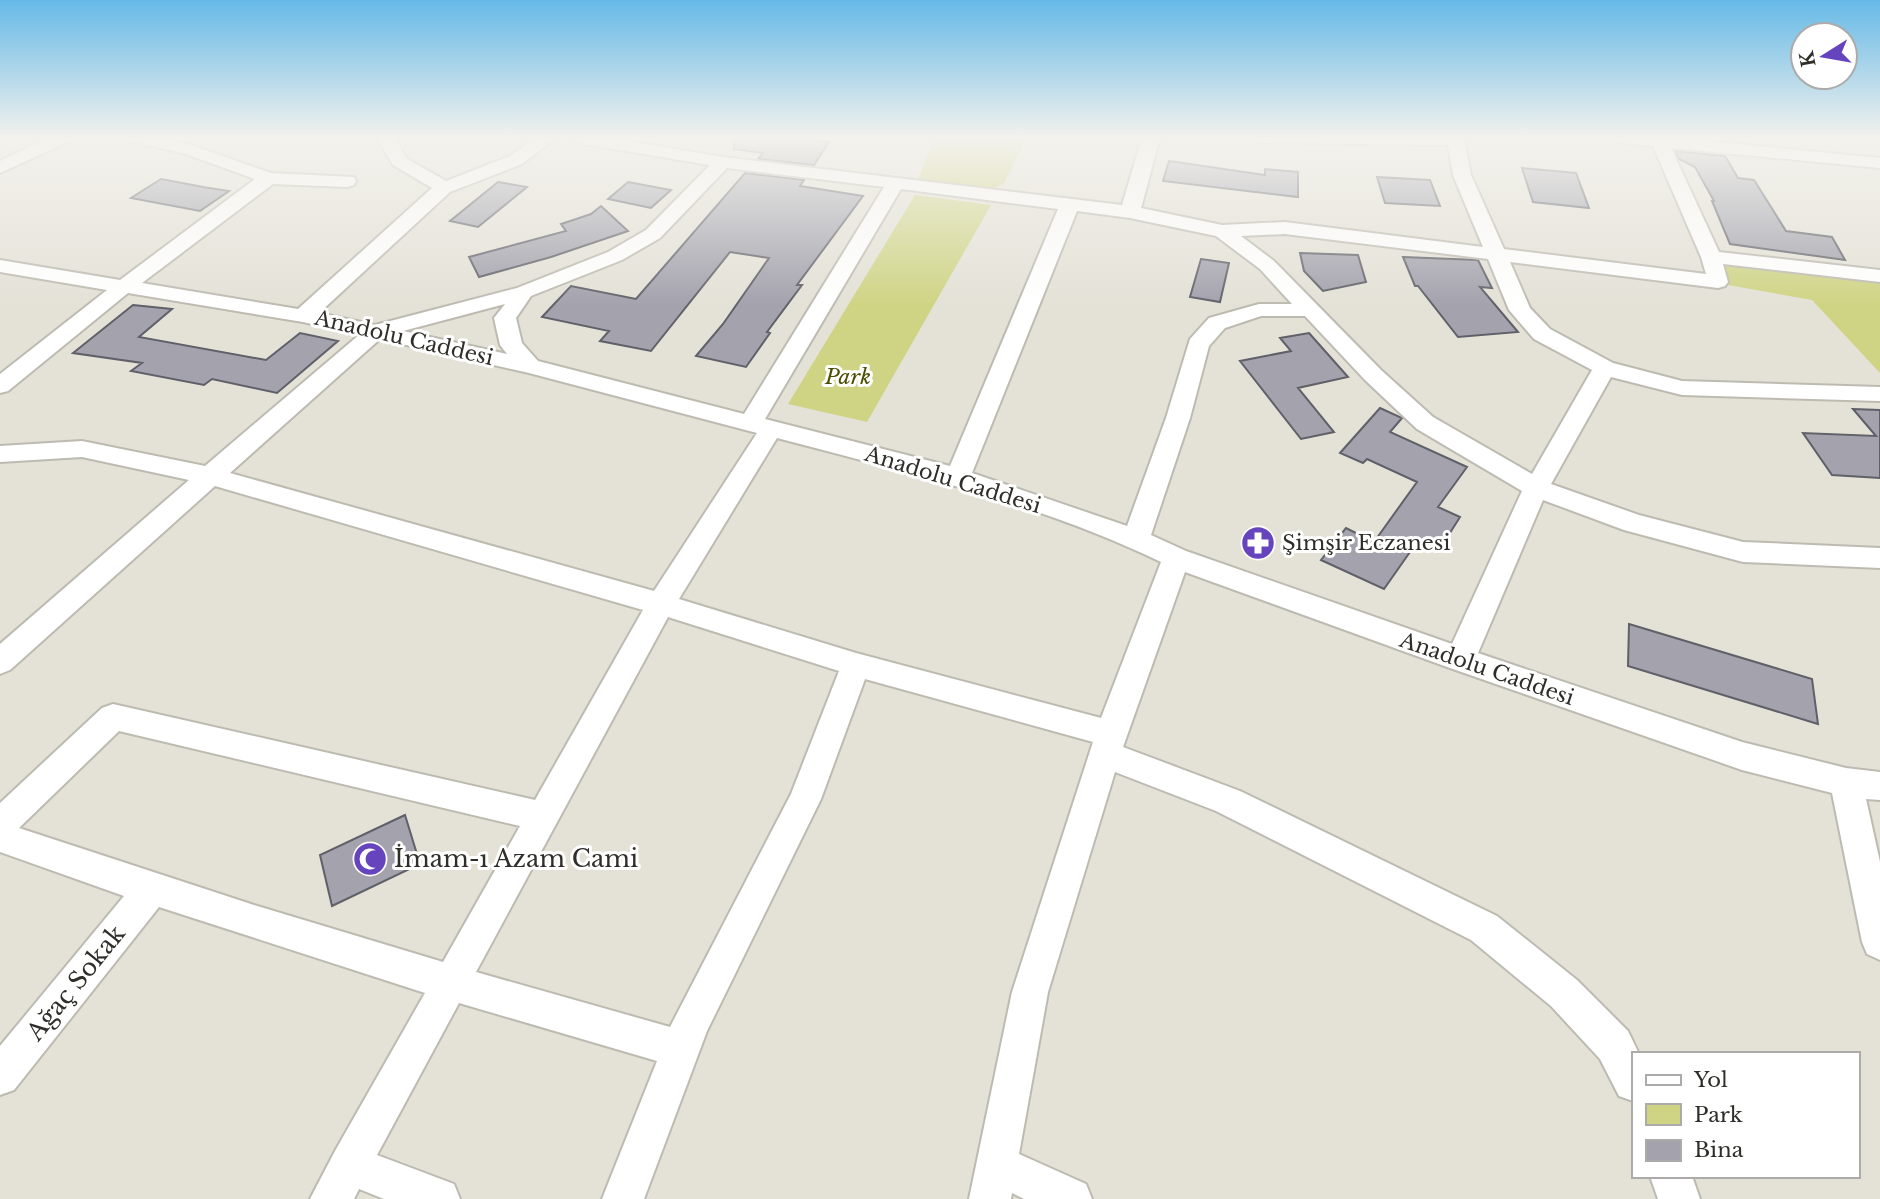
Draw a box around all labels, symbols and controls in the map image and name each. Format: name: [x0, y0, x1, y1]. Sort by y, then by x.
north arrow: [1789, 21, 1859, 91]
text: K: [1795, 48, 1821, 69]
street label: Anadolu Caddesi: [311, 305, 496, 371]
park label: Park: [824, 364, 871, 390]
street label: Anadolu Caddesi: [861, 441, 1044, 519]
pharmacy icon: Şimşir Eczanesi: [1239, 524, 1277, 562]
place label: Şimşir Eczanesi: [1282, 530, 1450, 556]
street label: Anadolu Caddesi: [1395, 627, 1578, 711]
mosque icon: İmam-ı Azam Cami: [351, 840, 389, 878]
place label: İmam-ı Azam Cami: [394, 844, 638, 873]
street label: Ağaç Sokak: [20, 919, 131, 1047]
legend: [1632, 1052, 1859, 1178]
text: Yol: [1693, 1067, 1728, 1093]
text: Park: [1694, 1102, 1743, 1128]
text: Bina: [1694, 1137, 1744, 1163]

